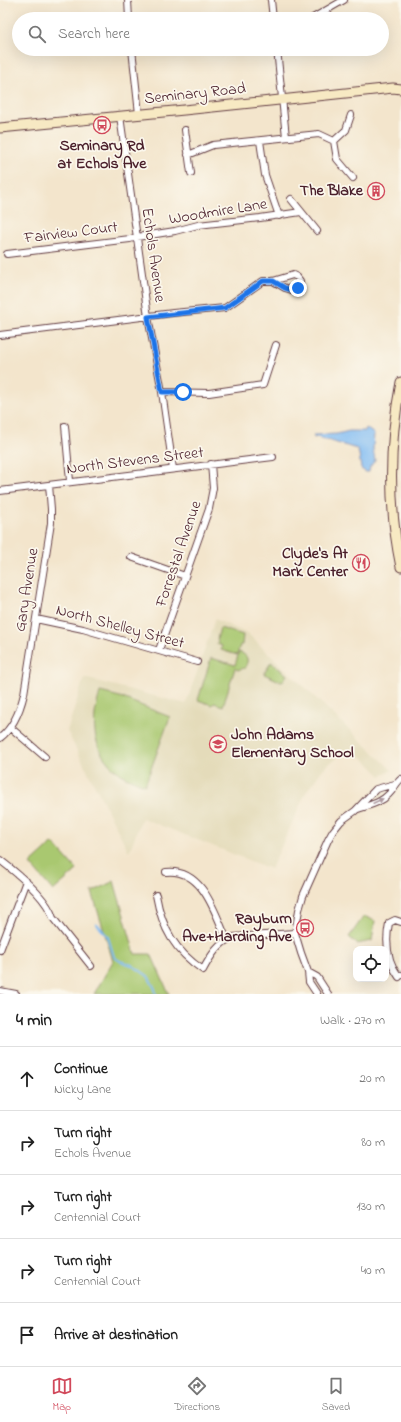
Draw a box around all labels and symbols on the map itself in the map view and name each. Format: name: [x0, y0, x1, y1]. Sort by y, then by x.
street label: Seminary Road: [143, 77, 247, 111]
bus stop icon: Seminary Rd at Echols Ave: [92, 115, 112, 135]
place label: Seminary Rd at Echols Ave: [58, 134, 147, 176]
place label: The Blake: [300, 179, 364, 203]
building icon: The Blake: [366, 181, 386, 201]
street label: Woodmire Lane: [167, 192, 270, 232]
street label: Echols Avenue: [135, 206, 172, 304]
street label: Fairview Court: [22, 215, 120, 251]
route end: [289, 279, 307, 297]
route start: [174, 383, 192, 401]
street label: North Stevens Street: [65, 441, 206, 481]
street label: Forrestal Avenue: [149, 497, 209, 611]
place label: Clyde's At Mark Center: [272, 542, 349, 584]
street label: Gary Avenue: [9, 546, 46, 634]
restaurant icon: Clyde's At Mark Center: [351, 553, 371, 573]
street label: North Shelley Street: [53, 598, 187, 656]
place label: John Adams Elementary School: [231, 723, 354, 766]
school or university icon: John Adams Elementary School: [208, 734, 228, 754]
one-way arrow: [372, 798, 384, 804]
place label: Rayburn Ave+Harding Ave: [182, 907, 293, 950]
bus stop icon: Rayburn Ave+Harding Ave: [295, 918, 315, 938]

